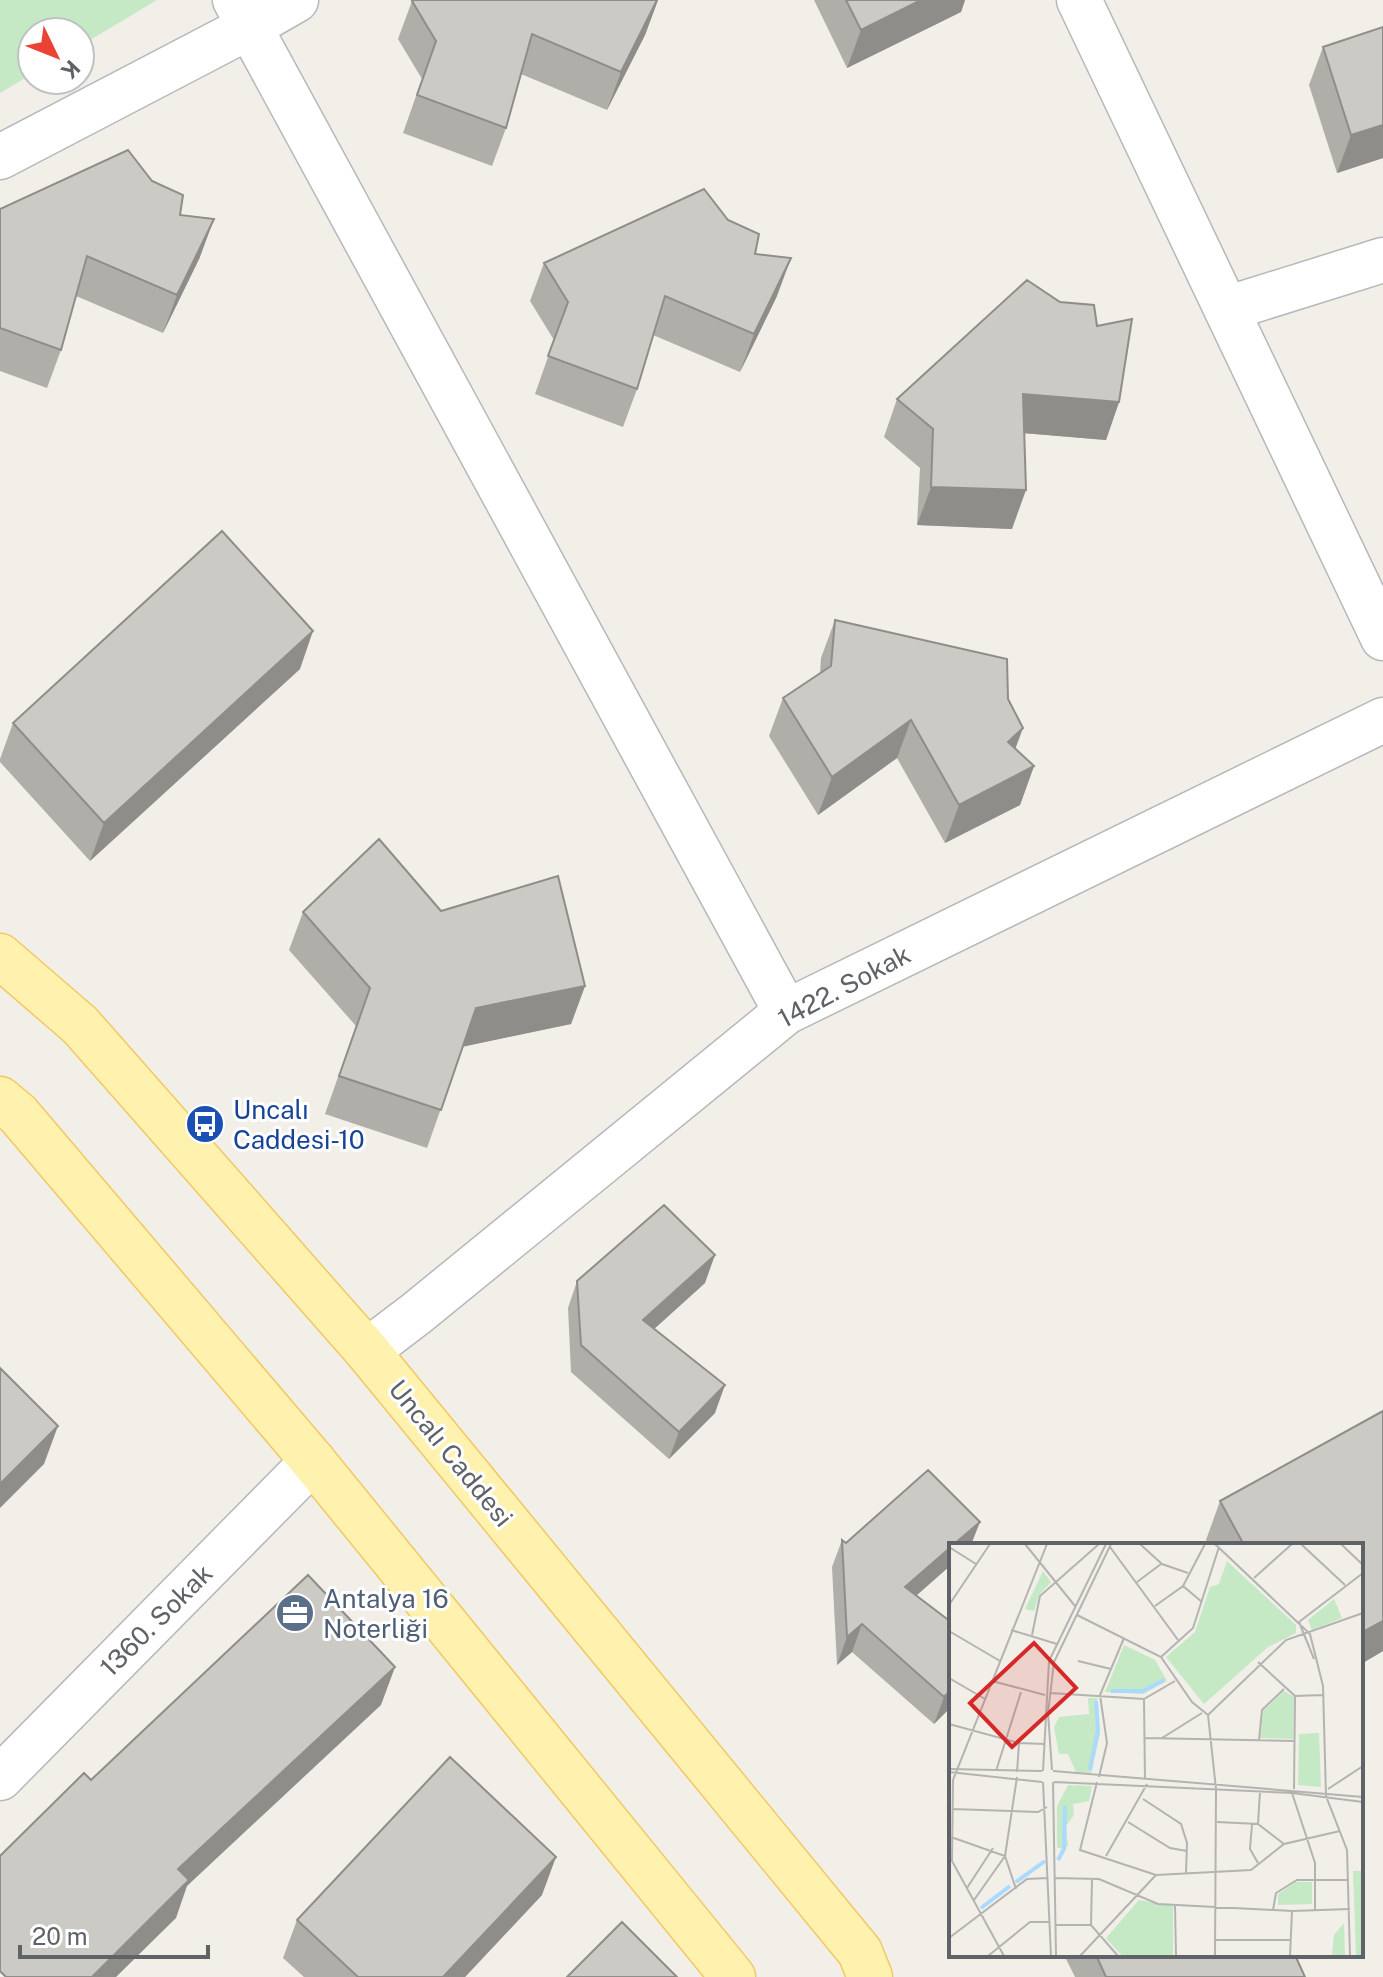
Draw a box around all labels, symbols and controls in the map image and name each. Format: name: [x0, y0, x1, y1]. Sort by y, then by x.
north arrow: [16, 16, 96, 96]
text: K: [56, 55, 86, 84]
street label: 1422. Sokak: [773, 938, 915, 1034]
place label: Uncalı Caddesi-10: [233, 1094, 365, 1155]
bus stop icon: Uncalı Caddesi-10: [184, 1103, 226, 1145]
street label: Uncalı Caddesi: [383, 1374, 519, 1532]
inset map: [949, 1543, 1363, 1957]
street label: 1360. Sokak: [93, 1557, 219, 1683]
place label: Antalya 16 Noterliği: [323, 1583, 449, 1644]
office icon: Antalya 16 Noterliği: [274, 1592, 316, 1634]
scale bar: [20, 1909, 208, 1959]
text: 20 m: [32, 1922, 88, 1950]

